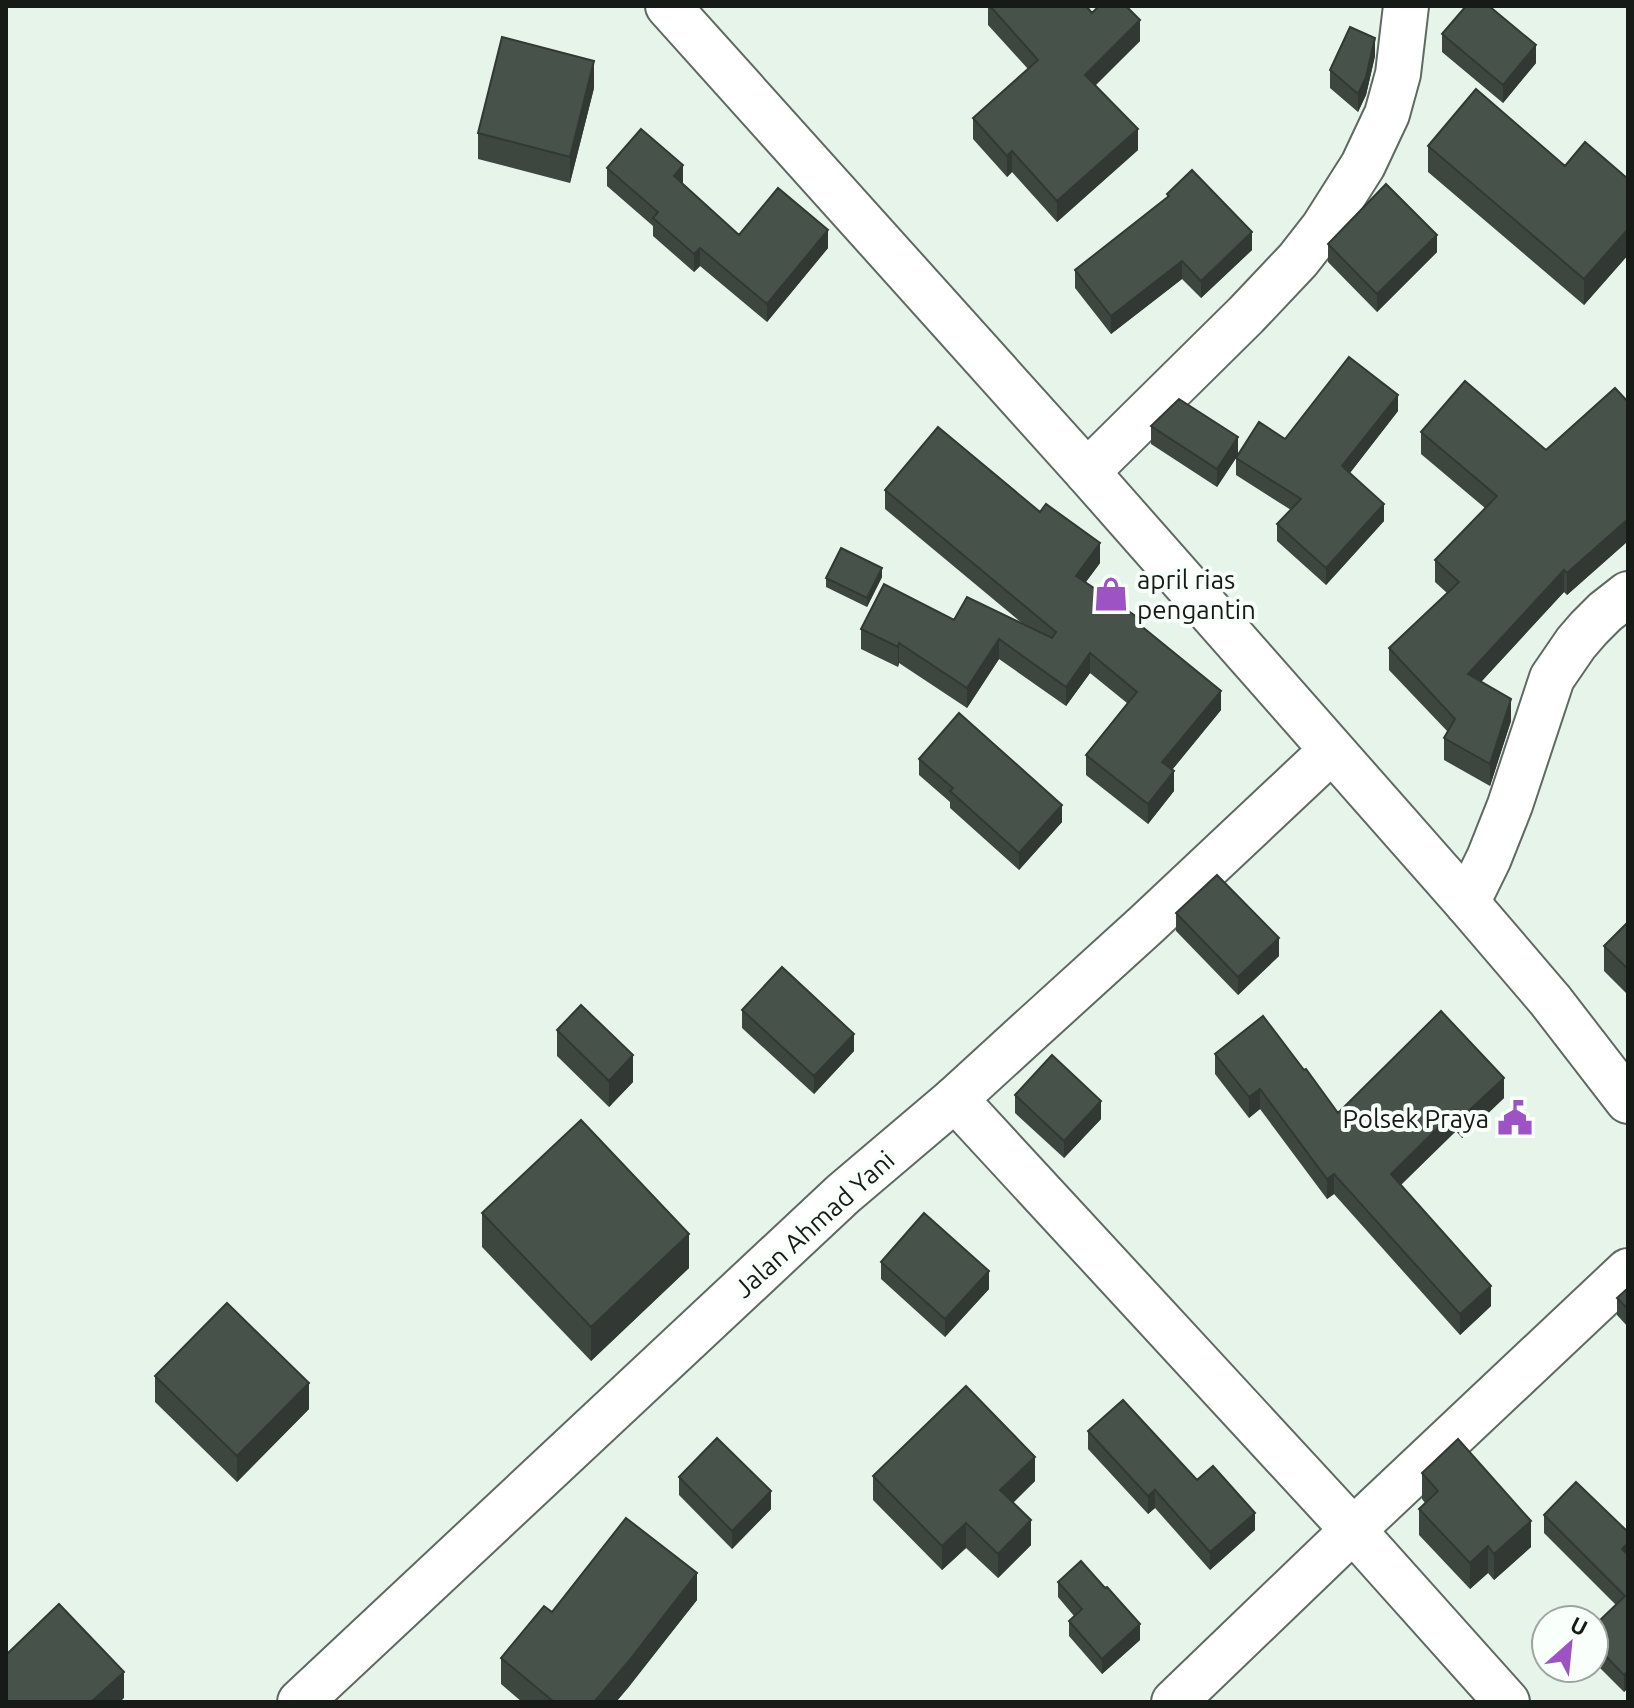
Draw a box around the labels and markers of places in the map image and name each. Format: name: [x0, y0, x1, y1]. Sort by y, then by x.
place label: april rias pengantin: [1137, 565, 1256, 624]
shop icon: april rias pengantin: [1092, 575, 1130, 613]
public building icon: Polsek Praya: [1496, 1099, 1534, 1137]
place label: Polsek Praya: [1342, 1104, 1489, 1133]

